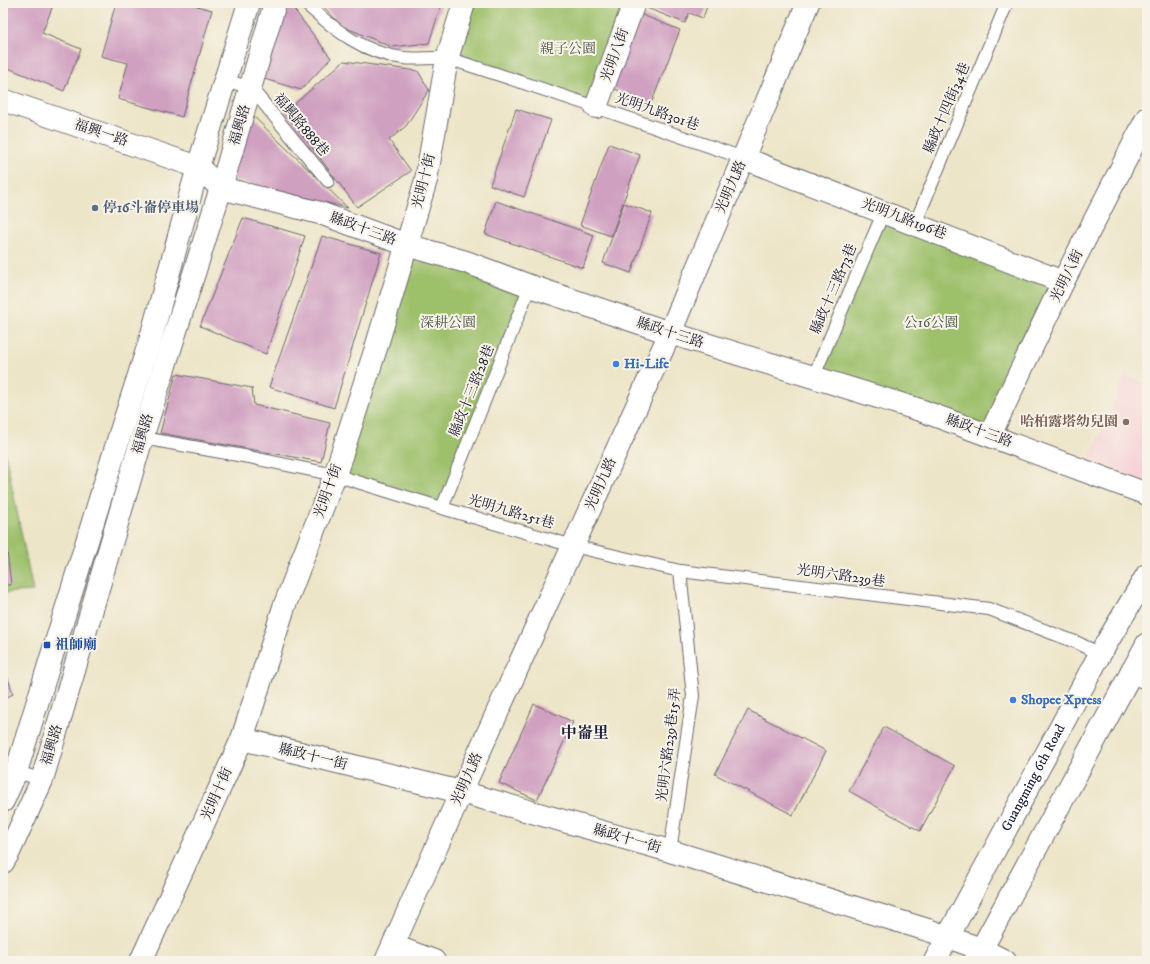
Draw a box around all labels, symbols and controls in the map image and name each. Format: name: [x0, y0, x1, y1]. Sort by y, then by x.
street label: 光明八街: [597, 26, 633, 84]
park label: 親子公園: [540, 40, 596, 58]
street label: 縣政十四街34巷: [920, 60, 974, 156]
street label: 光明九路301巷: [613, 89, 701, 135]
street label: 福興路888巷: [269, 90, 333, 160]
street label: 福興路: [225, 102, 255, 148]
street label: 福興一路: [72, 115, 130, 151]
street label: 光明十街: [408, 152, 440, 210]
street label: 光明九路: [712, 158, 750, 216]
street label: 光明九路196巷: [859, 195, 949, 243]
place label: 停16斗崙停車場: [103, 199, 199, 217]
marker: 停16斗崙停車場: [90, 203, 100, 213]
street label: 縣政十三路: [327, 209, 399, 249]
street label: 縣政十三路73巷: [807, 241, 861, 337]
street label: 光明八街: [1047, 247, 1087, 305]
park label: 深耕公園: [420, 314, 476, 332]
street label: 縣政十三路: [634, 314, 706, 352]
park label: 公16公園: [904, 314, 958, 332]
street label: 縣政十三路28巷: [445, 342, 499, 440]
place label: Hi-Life: [624, 355, 669, 373]
marker: Hi-Life: [611, 359, 621, 369]
street label: 福興路: [128, 411, 158, 457]
street label: 縣政十三路: [943, 411, 1015, 451]
place label: 哈柏露塔幼兒園: [1020, 413, 1118, 431]
marker: 哈柏露塔幼兒園: [1121, 417, 1131, 427]
street label: 光明九路: [581, 455, 621, 513]
street label: 光明十街: [310, 462, 346, 520]
street label: 光明九路251巷: [466, 491, 556, 533]
street label: 光明六路239巷: [796, 561, 886, 591]
place label: 祖師廟: [55, 636, 97, 654]
marker: 祖師廟: [42, 640, 52, 650]
street label: 光明六路239巷15弄: [653, 687, 685, 803]
place label: Shopee Xpress: [1021, 691, 1102, 709]
marker: Shopee Xpress: [1008, 695, 1018, 705]
street label: Guangming 6th Road: [997, 721, 1070, 835]
street label: 福興路: [37, 722, 67, 768]
district label: 中崙里: [561, 723, 609, 743]
street label: 縣政十一街: [277, 740, 349, 774]
street label: 光明九路: [447, 750, 487, 808]
street label: 光明十街: [197, 765, 237, 823]
street label: 縣政十一街: [591, 821, 663, 857]

